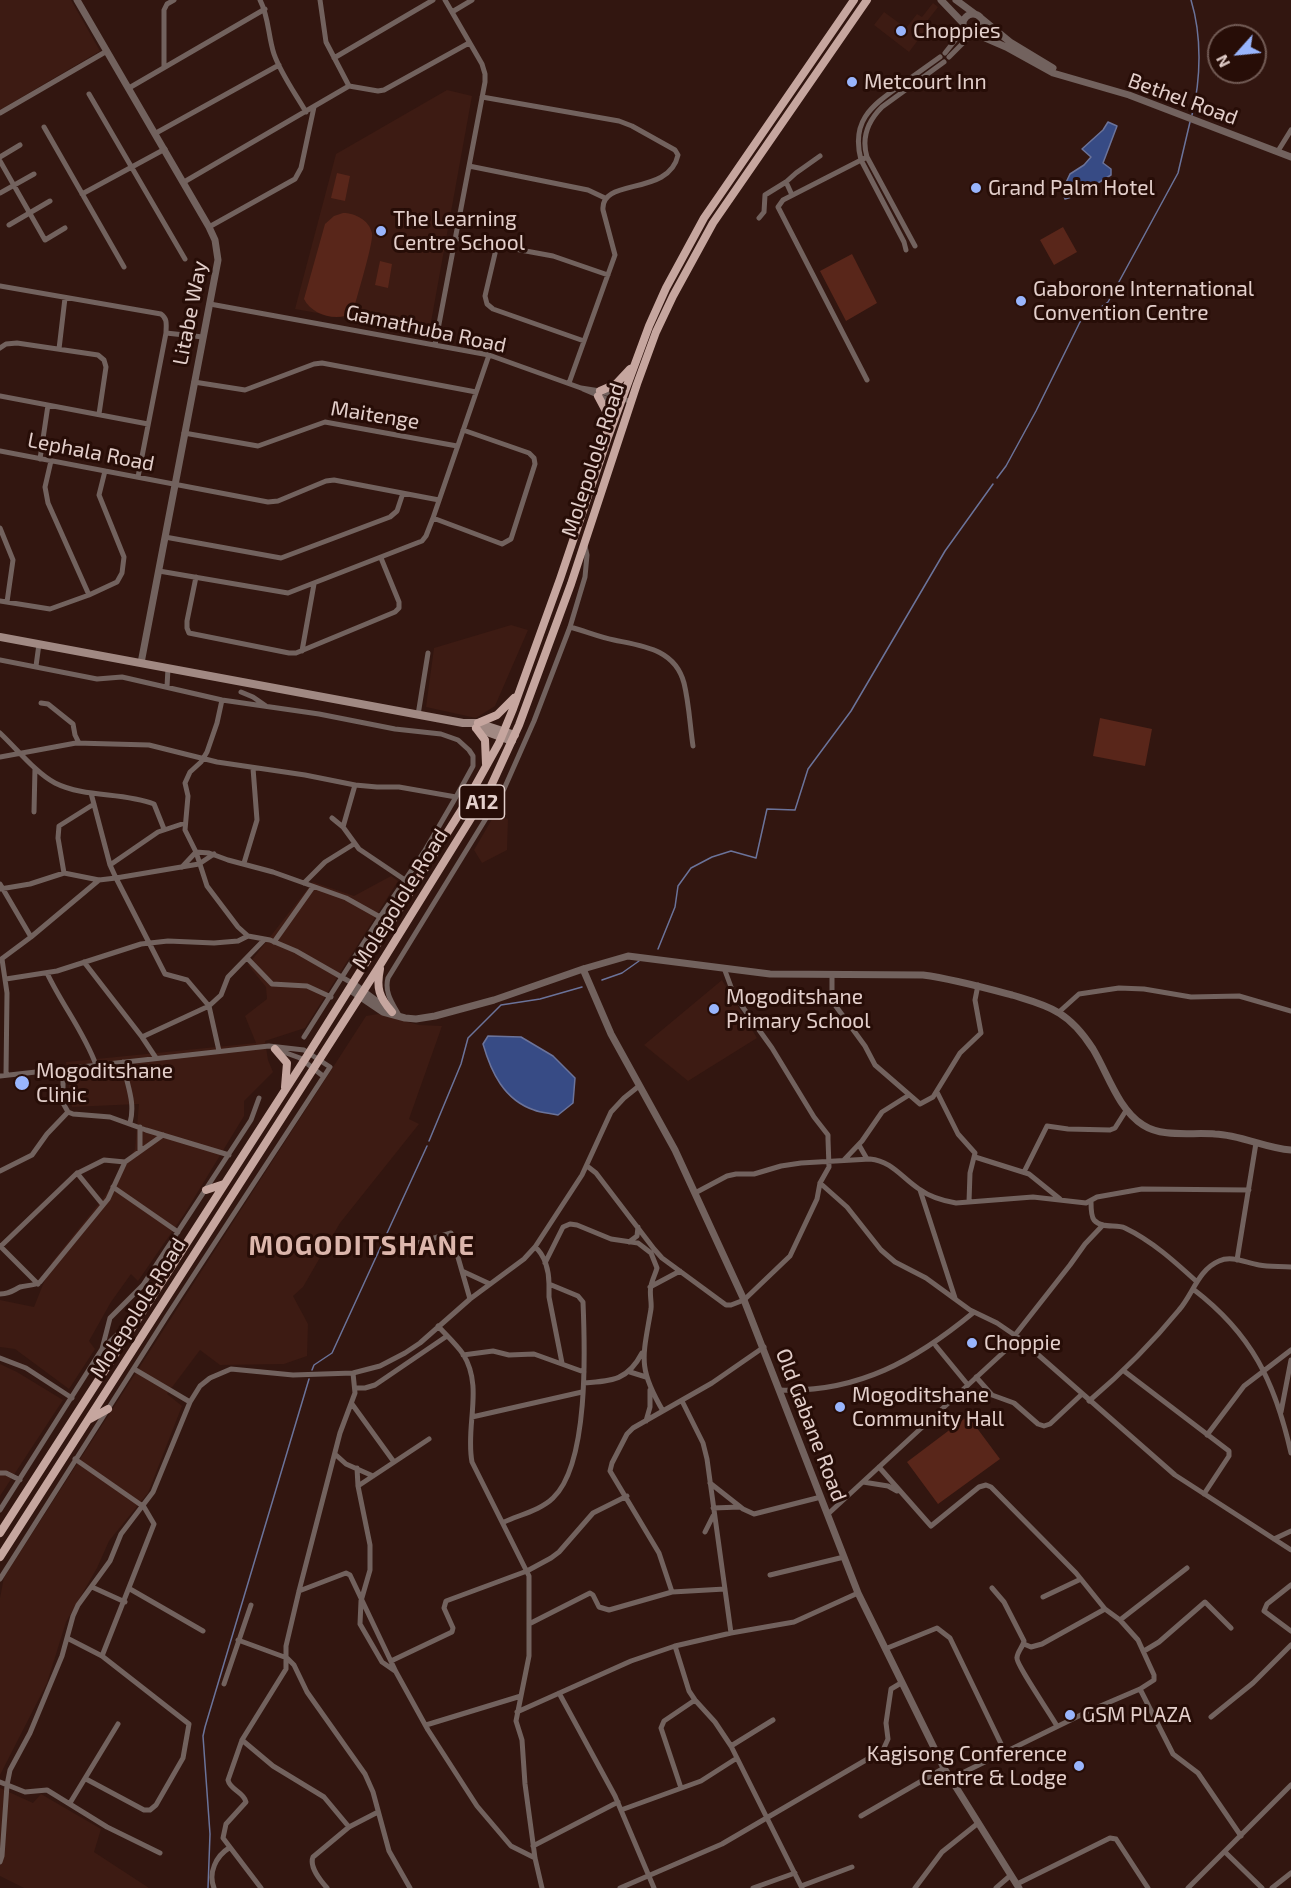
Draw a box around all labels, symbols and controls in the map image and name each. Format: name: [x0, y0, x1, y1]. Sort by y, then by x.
place label: Choppies: [913, 18, 1001, 44]
marker: Choppies: [894, 24, 908, 38]
north arrow: [1207, 24, 1267, 84]
text: N: [1211, 52, 1233, 71]
street label: Bethel Road: [1125, 67, 1241, 131]
place label: Metcourt Inn: [864, 69, 987, 95]
marker: Metcourt Inn: [845, 75, 859, 89]
place label: Grand Palm Hotel: [988, 175, 1155, 201]
marker: Grand Palm Hotel: [969, 181, 983, 195]
place label: The Learning Centre School: [393, 206, 525, 256]
marker: The Learning Centre School: [374, 224, 388, 238]
street label: Litabe Way: [168, 259, 212, 367]
place label: Gaborone International Convention Centre: [1033, 276, 1254, 326]
marker: Gaborone International Convention Centre: [1014, 294, 1028, 308]
street label: Gamathuba Road: [343, 300, 509, 358]
street label: Molepolole Road: [556, 380, 630, 540]
street label: Maitenge: [329, 396, 421, 434]
street label: Lephala Road: [25, 427, 157, 477]
road number: A12: [460, 785, 504, 819]
street label: Molepolole Road: [347, 824, 453, 974]
place label: Mogoditshane Primary School: [726, 984, 871, 1034]
marker: Mogoditshane Primary School: [707, 1002, 721, 1016]
place label: Mogoditshane Clinic: [36, 1058, 173, 1108]
marker: Mogoditshane Clinic: [13, 1074, 31, 1092]
district label: MOGODITSHANE: [248, 1230, 476, 1262]
street label: Molepolole Road: [85, 1233, 191, 1383]
place label: Choppie: [984, 1330, 1061, 1356]
marker: Choppie: [965, 1336, 979, 1350]
street label: Old Gabane Road: [770, 1345, 852, 1505]
place label: Mogoditshane Community Hall: [852, 1382, 1004, 1432]
marker: Mogoditshane Community Hall: [833, 1400, 847, 1414]
place label: GSM PLAZA: [1082, 1702, 1191, 1728]
marker: GSM PLAZA: [1063, 1708, 1077, 1722]
place label: Kagisong Conference Centre & Lodge: [867, 1741, 1067, 1791]
marker: Kagisong Conference Centre & Lodge: [1072, 1759, 1086, 1773]

